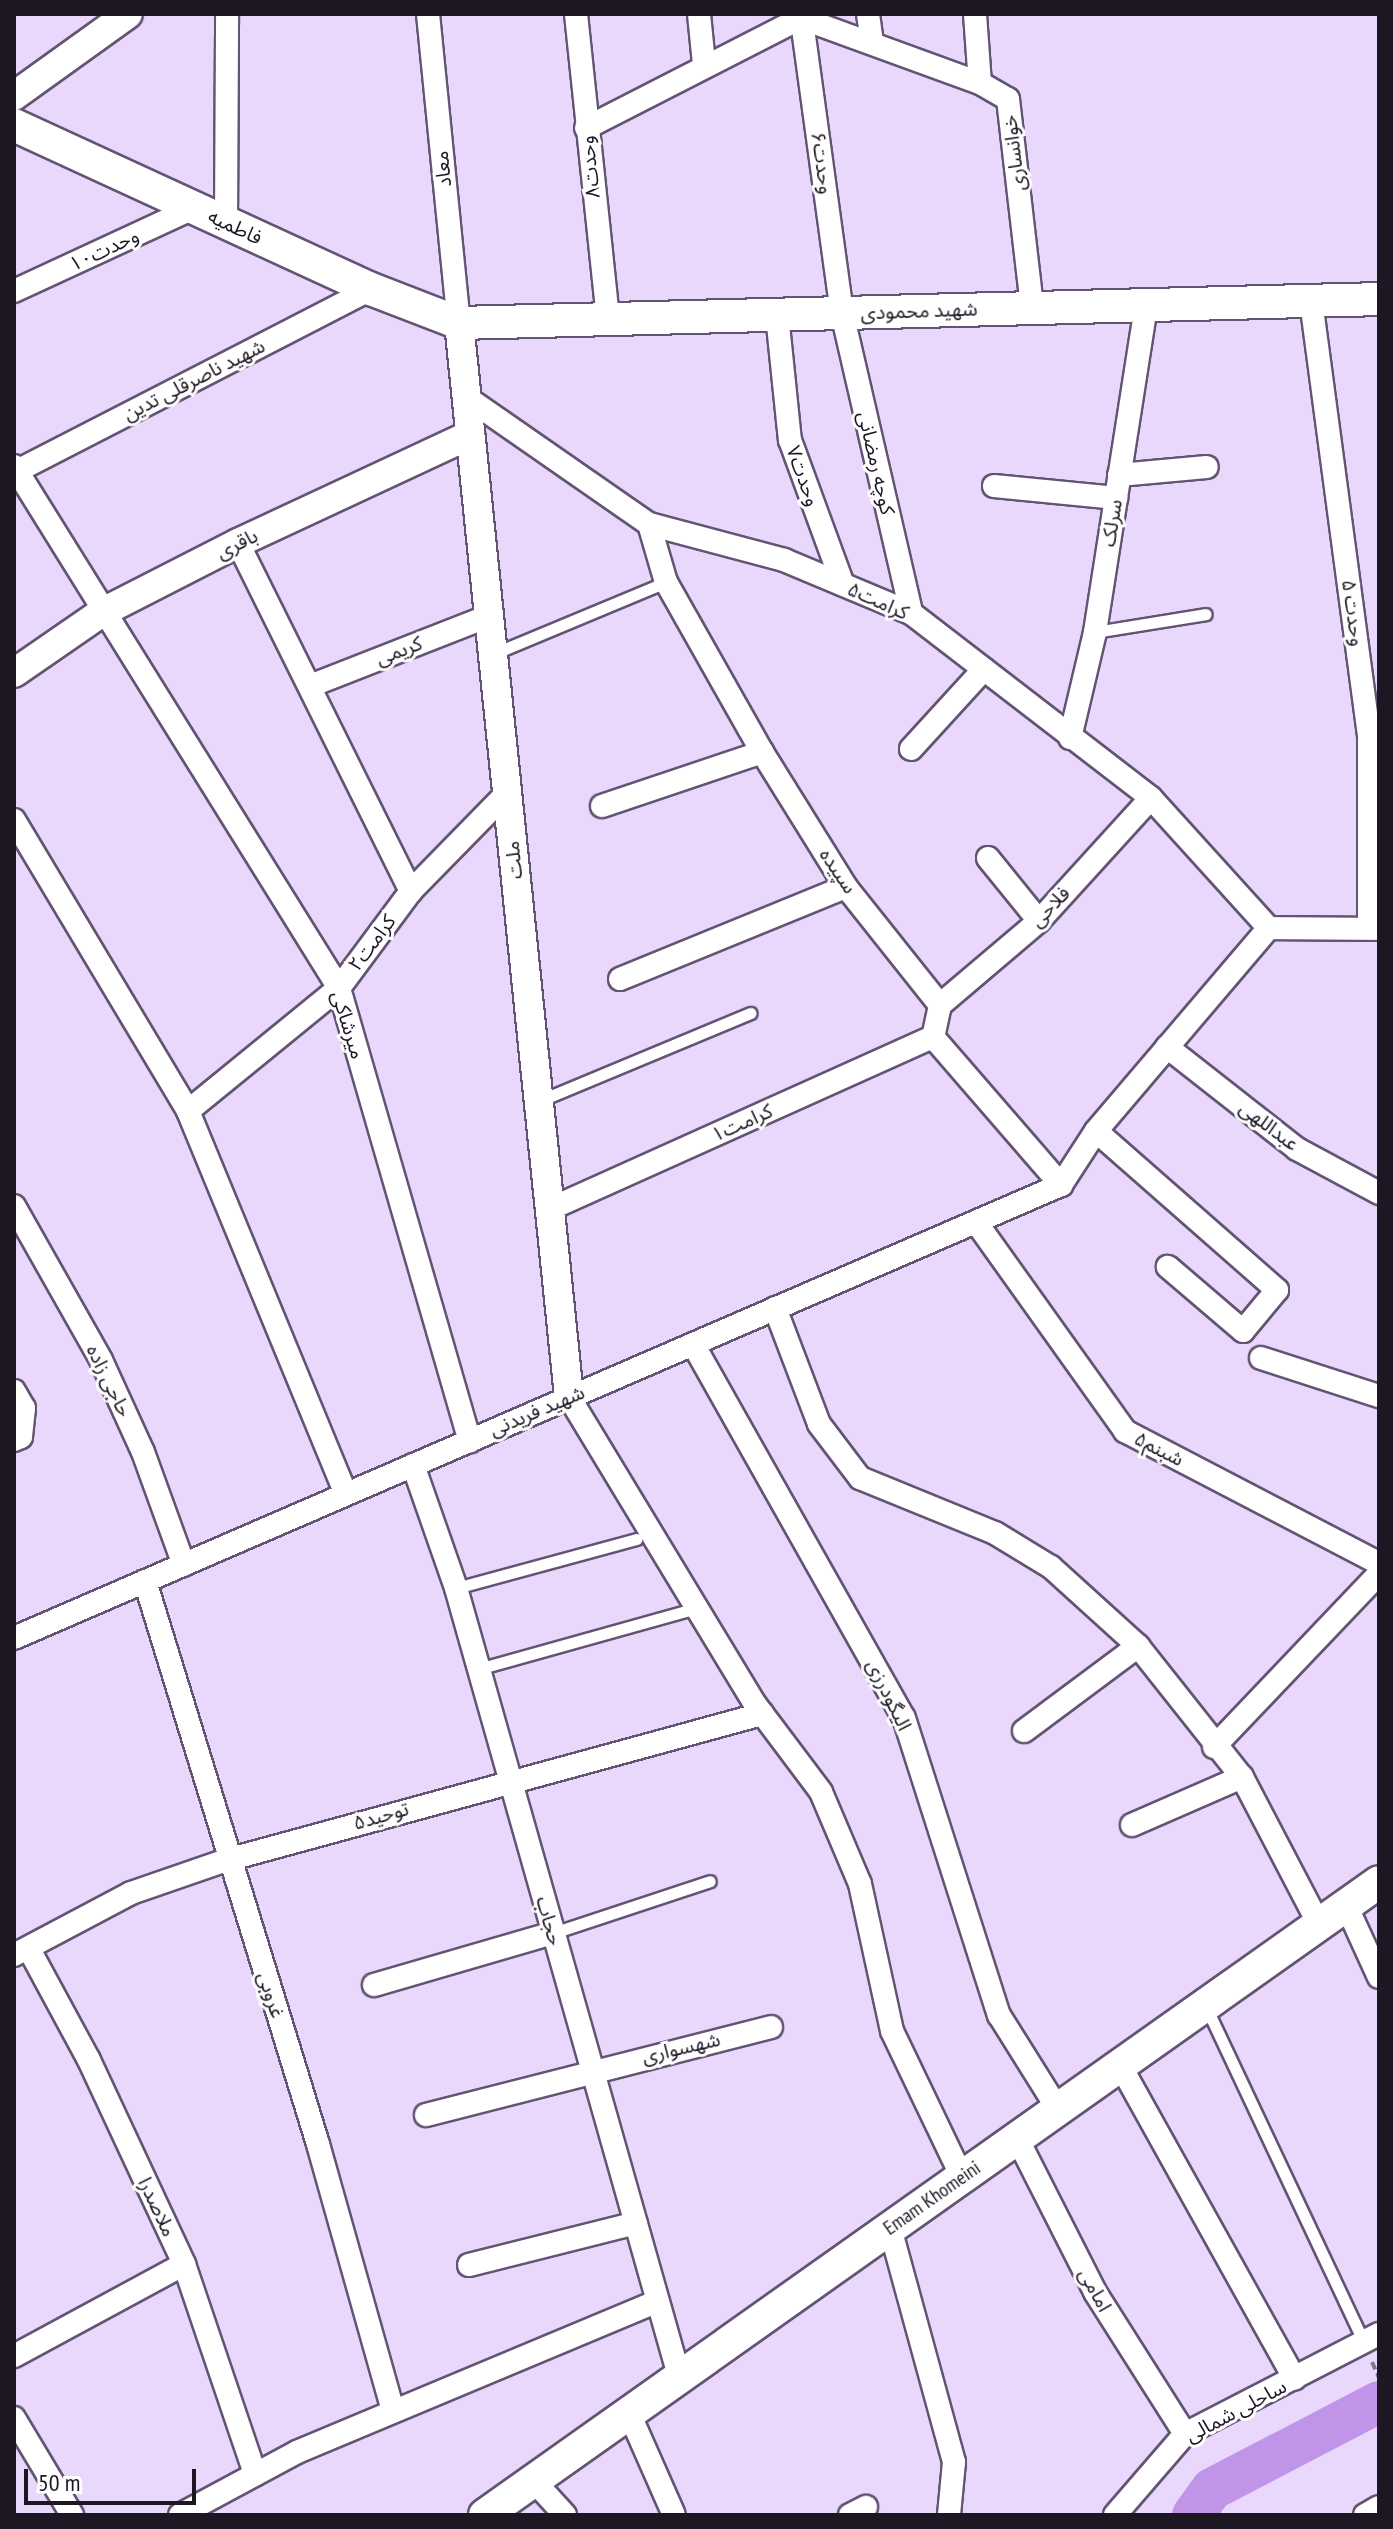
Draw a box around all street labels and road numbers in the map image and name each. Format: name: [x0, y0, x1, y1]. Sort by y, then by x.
street label: خوانساری: [997, 113, 1031, 193]
street label: وحدت۶: [806, 130, 838, 196]
street label: وحدت۸: [575, 135, 605, 199]
street label: معاد: [429, 150, 457, 188]
street label: فاطمیه: [204, 204, 266, 250]
street label: وحدت۱۰: [65, 223, 143, 277]
street label: شهید محمودی: [860, 297, 978, 325]
street label: شهید ناصرقلی تدین: [119, 334, 269, 426]
street label: کوچه رمضانی: [852, 409, 900, 517]
street label: ۷وحدت: [781, 442, 825, 510]
street label: سرلک: [1096, 498, 1128, 548]
street label: باقری: [212, 524, 262, 564]
street label: کرامت۵: [844, 577, 912, 625]
street label: وحدت ۵: [1336, 578, 1370, 648]
street label: کریمی: [372, 631, 426, 671]
street label: ملت: [500, 840, 528, 880]
street label: سپیده: [814, 844, 862, 898]
street label: فلاحی: [1025, 882, 1075, 932]
street label: کرامت۲: [343, 910, 401, 976]
street label: میرشاکی: [326, 988, 370, 1062]
street label: عبداللهی: [1234, 1096, 1304, 1156]
street label: کرامت۱: [708, 1099, 776, 1147]
street label: حاجی زاده: [81, 1341, 137, 1421]
street label: شهید فریدنی: [486, 1380, 588, 1442]
street label: شبنم۵: [1130, 1426, 1188, 1472]
street label: الیگودرزی: [861, 1655, 917, 1735]
street label: توحید۵: [350, 1797, 412, 1835]
street label: حجاب: [531, 1894, 567, 1948]
street label: غروبی: [252, 1969, 290, 2021]
street label: شهسواری: [640, 2027, 722, 2069]
street label: Emam Khomeini: [879, 2156, 985, 2240]
street label: ملاصدرا: [133, 2173, 181, 2241]
street label: امامی: [1073, 2264, 1117, 2316]
street label: ساحلی شمالی: [1181, 2374, 1291, 2448]

